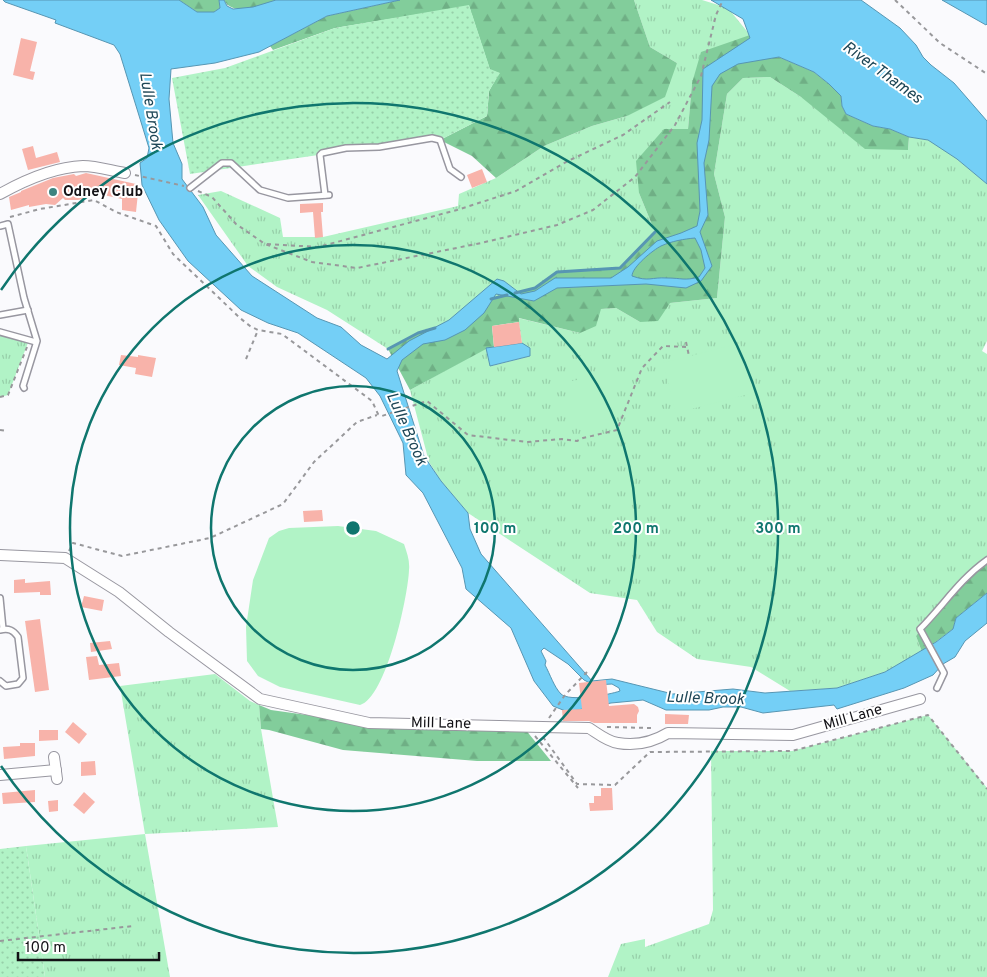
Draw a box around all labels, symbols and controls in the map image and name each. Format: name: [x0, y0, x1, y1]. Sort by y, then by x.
water label: River Thames: [838, 37, 926, 109]
water label: Lulle Brook: [134, 71, 166, 152]
place label: Odney Club: [63, 183, 143, 202]
marker: Odney Club: [47, 186, 59, 198]
water label: Lulle Brook: [381, 389, 431, 470]
centre of rings: [344, 519, 362, 537]
text: 100 m: [474, 520, 516, 539]
text: 200 m: [613, 520, 659, 539]
text: 300 m: [755, 520, 801, 539]
water label: Lulle Brook: [666, 688, 745, 710]
street label: Mill Lane: [821, 701, 885, 735]
street label: Mill Lane: [411, 714, 471, 734]
scale bar: [18, 930, 159, 962]
text: 100 m: [25, 939, 66, 958]

